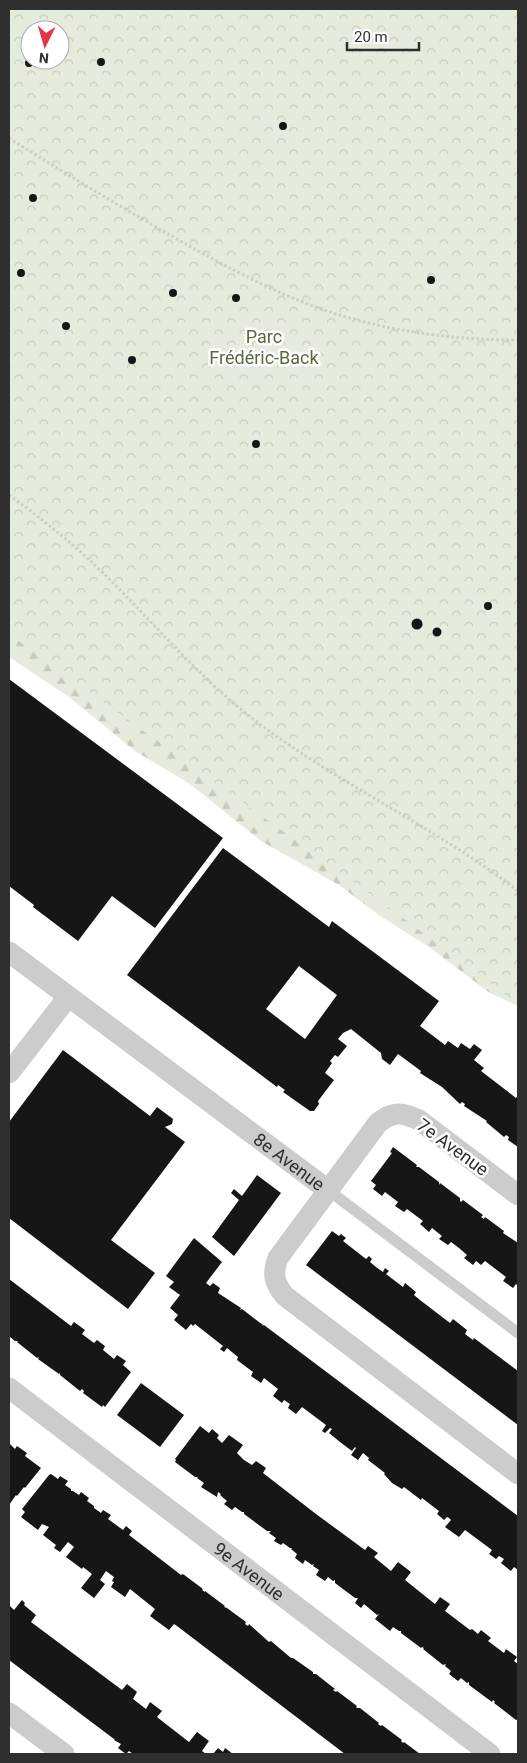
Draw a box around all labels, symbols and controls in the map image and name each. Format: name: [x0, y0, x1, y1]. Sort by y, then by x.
north arrow: [20, 20, 70, 70]
scale bar: [347, 20, 420, 52]
text: 20 m: [354, 28, 388, 46]
text: N: [38, 50, 49, 66]
park label: Parc Frédéric-Back: [209, 326, 320, 368]
street label: 7e Avenue: [413, 1114, 493, 1180]
street label: 8e Avenue: [250, 1128, 329, 1195]
street label: 9e Avenue: [210, 1537, 289, 1604]

